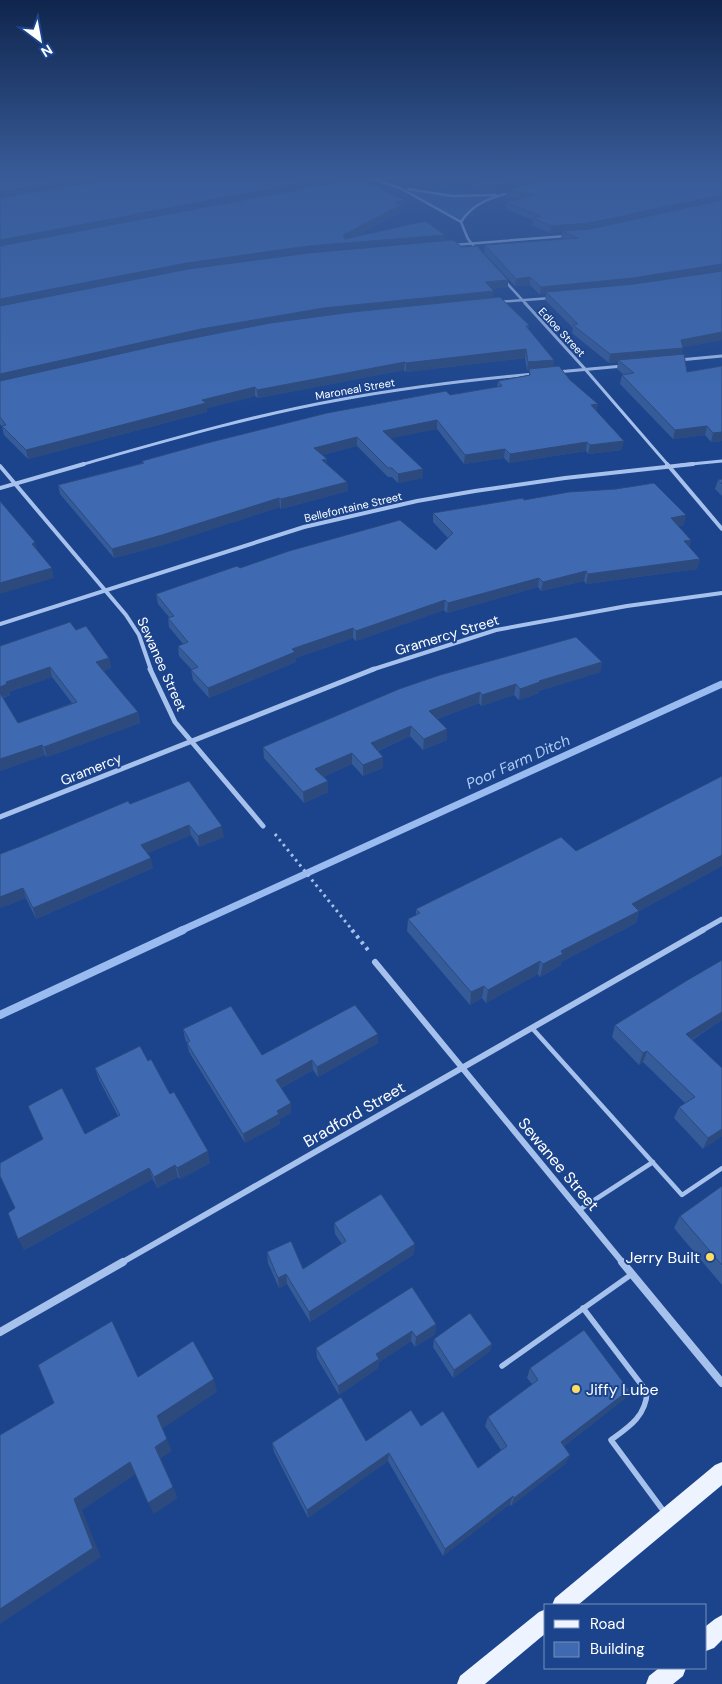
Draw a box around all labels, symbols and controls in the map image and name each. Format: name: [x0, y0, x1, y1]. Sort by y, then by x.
north arrow: [15, 15, 65, 65]
text: N: [38, 41, 56, 61]
street label: Edloe Street: [536, 304, 588, 360]
street label: Maroneal Street: [314, 375, 396, 403]
street label: Bellefontaine Street: [303, 489, 403, 525]
street label: Gramercy Street: [393, 611, 501, 659]
street label: Sewanee Street: [133, 614, 191, 714]
water label: Poor Farm Ditch: [463, 730, 573, 794]
street label: Gramercy: [58, 748, 124, 789]
street label: Bradford Street: [300, 1077, 409, 1152]
street label: Sewanee Street: [513, 1113, 604, 1215]
place label: Jerry Built: [625, 1247, 700, 1268]
marker: Jerry Built: [704, 1251, 716, 1263]
place label: Jiffy Lube: [586, 1379, 659, 1400]
marker: Jiffy Lube: [570, 1383, 582, 1395]
legend: [544, 1604, 707, 1669]
text: Road: [590, 1614, 625, 1634]
text: Building: [590, 1639, 645, 1659]

